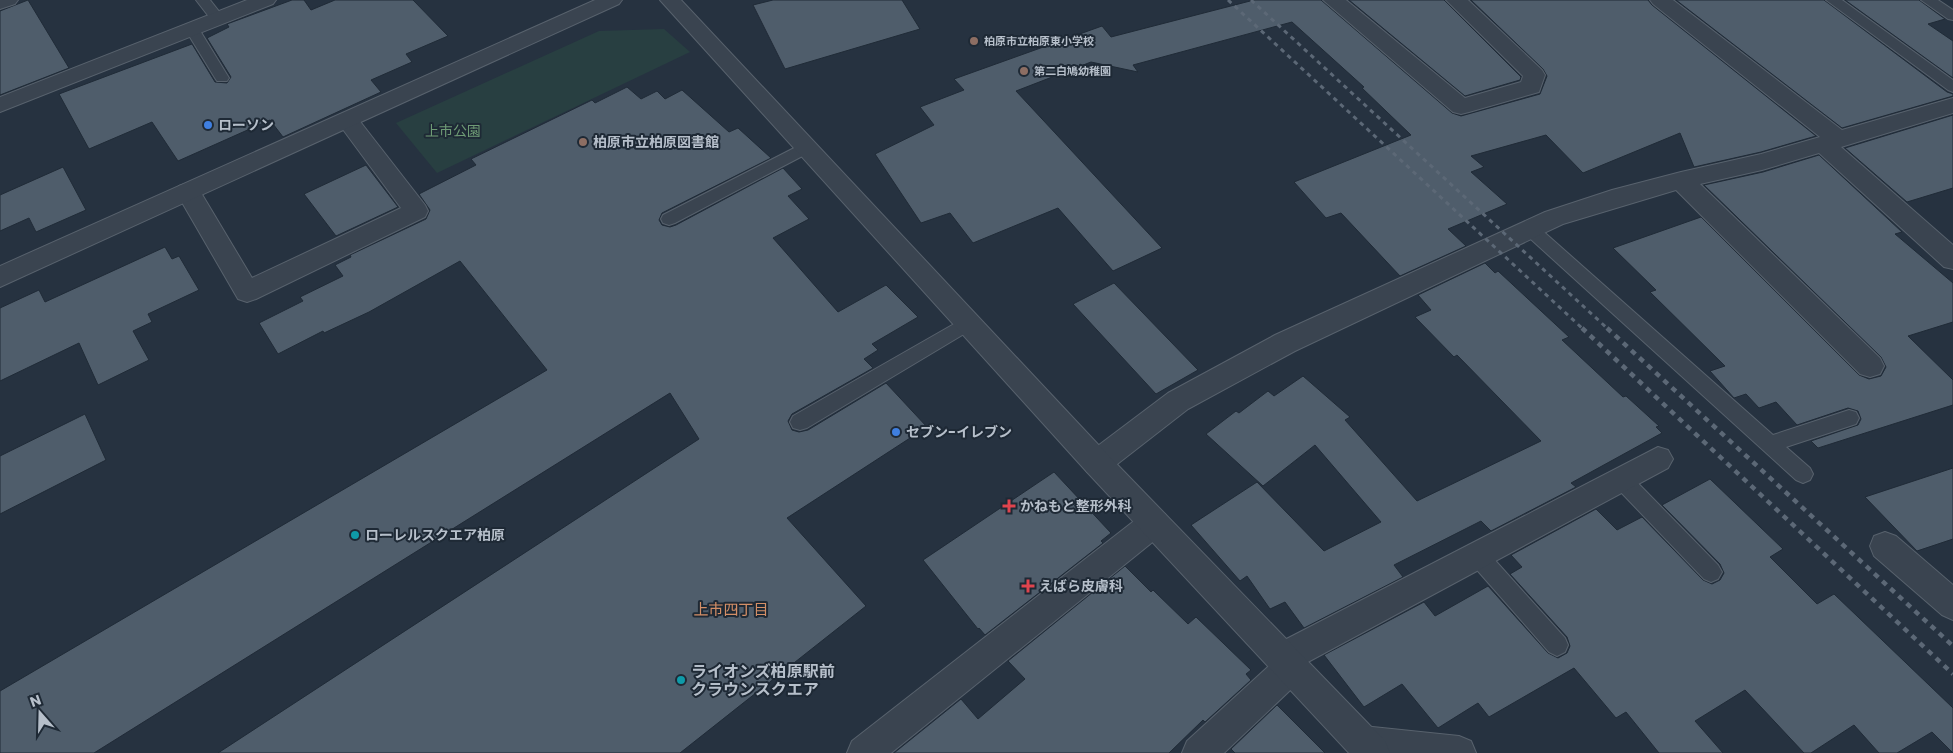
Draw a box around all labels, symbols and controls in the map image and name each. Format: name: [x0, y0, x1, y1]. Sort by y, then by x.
place label: 柏原市立柏原東小学校: [984, 33, 1094, 49]
marker: 柏原市立柏原東小学校: [968, 35, 980, 47]
place label: 第二白鳩幼稚園: [1034, 63, 1111, 79]
marker: 第二白鳩幼稚園: [1018, 65, 1030, 77]
place label: ローソン: [218, 115, 274, 135]
marker: ローソン: [202, 119, 214, 131]
park label: 上市公園: [425, 121, 481, 141]
place label: 柏原市立柏原図書館: [593, 132, 719, 152]
marker: 柏原市立柏原図書館: [577, 136, 589, 148]
place label: セブン-イレブン: [906, 422, 1012, 442]
marker: セブン-イレブン: [890, 426, 902, 438]
place label: かねもと整形外科: [1020, 496, 1132, 516]
marker: かねもと整形外科: [1002, 499, 1016, 513]
place label: ローレルスクエア柏原: [365, 525, 505, 545]
marker: ローレルスクエア柏原: [349, 529, 361, 541]
place label: えばら皮膚科: [1039, 576, 1123, 596]
marker: えばら皮膚科: [1021, 579, 1035, 593]
district label: 上市四丁目: [693, 599, 769, 620]
place label: ライオンズ柏原駅前 クラウンスクエア: [691, 660, 835, 701]
marker: ライオンズ柏原駅前 クラウンスクエア: [675, 674, 687, 686]
north arrow: [15, 688, 65, 738]
text: N: [27, 690, 44, 712]

